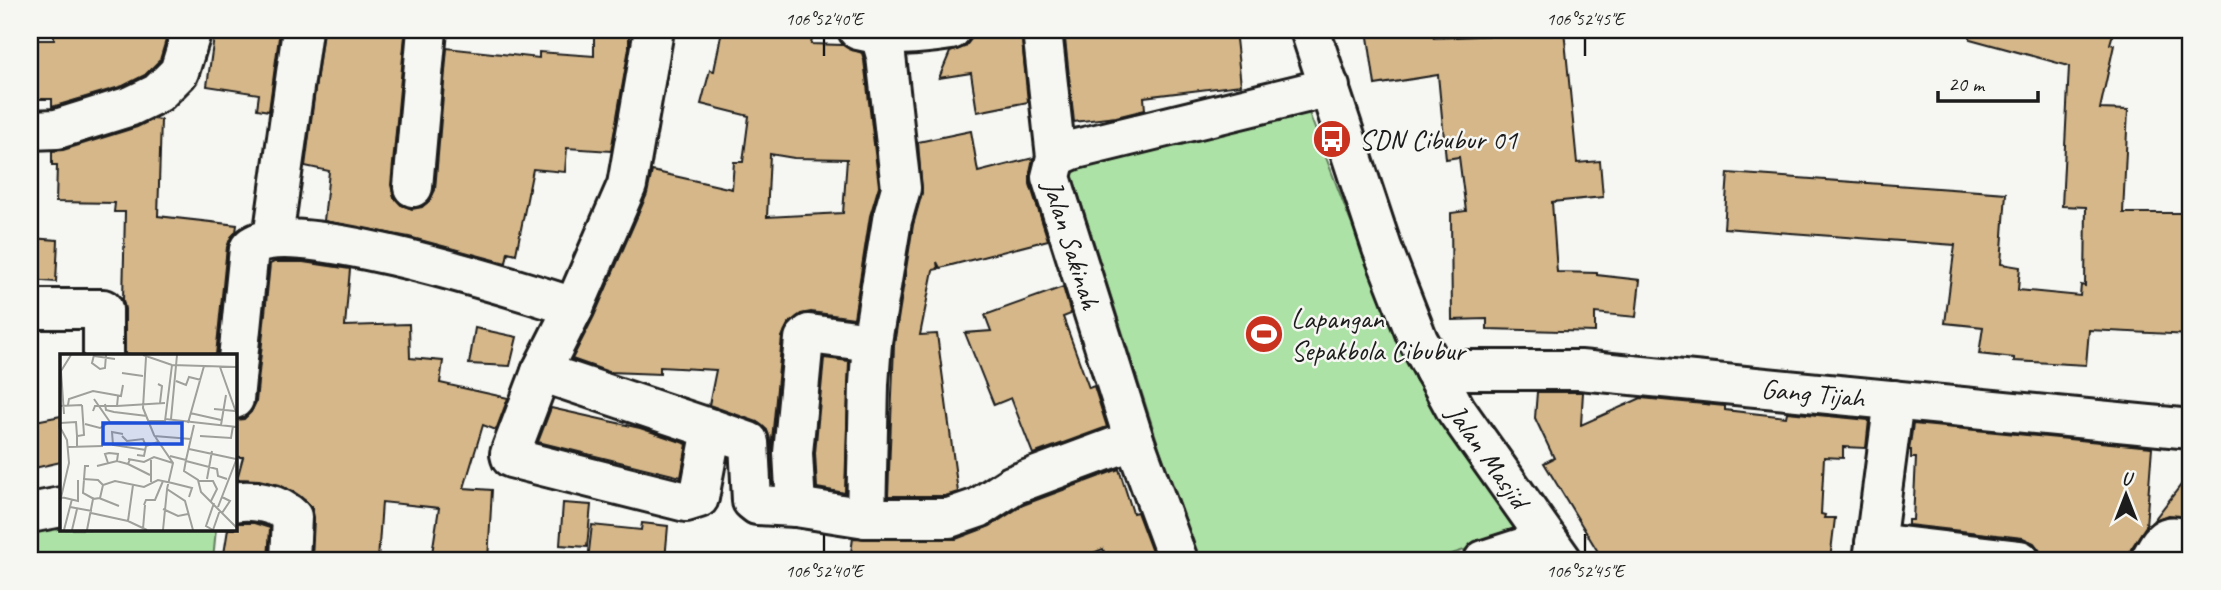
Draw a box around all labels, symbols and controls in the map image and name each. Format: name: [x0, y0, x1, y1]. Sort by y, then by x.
text: 106°52'40"E: [785, 8, 865, 30]
text: 106°52'45"E: [1546, 8, 1626, 30]
scale bar: [1938, 60, 2037, 104]
text: 20 m: [1948, 71, 1986, 97]
bus stop icon: SDN Cibubur 01: [1311, 118, 1353, 160]
place label: SDN Cibubur 01: [1359, 122, 1518, 157]
street label: Jalan Sakinah: [1034, 174, 1109, 314]
place label: Lapangan Sepakbola Cibubur: [1291, 301, 1468, 368]
sports icon: Lapangan Sepakbola Cibubur: [1243, 313, 1285, 355]
inset map: [60, 354, 236, 530]
street label: Gang Tijah: [1760, 371, 1868, 416]
street label: Jalan Masjid: [1438, 396, 1539, 518]
north arrow: [2092, 461, 2162, 530]
text: U: [2121, 467, 2134, 491]
text: 106°52'40"E: [785, 560, 865, 582]
text: 106°52'45"E: [1546, 560, 1626, 582]

